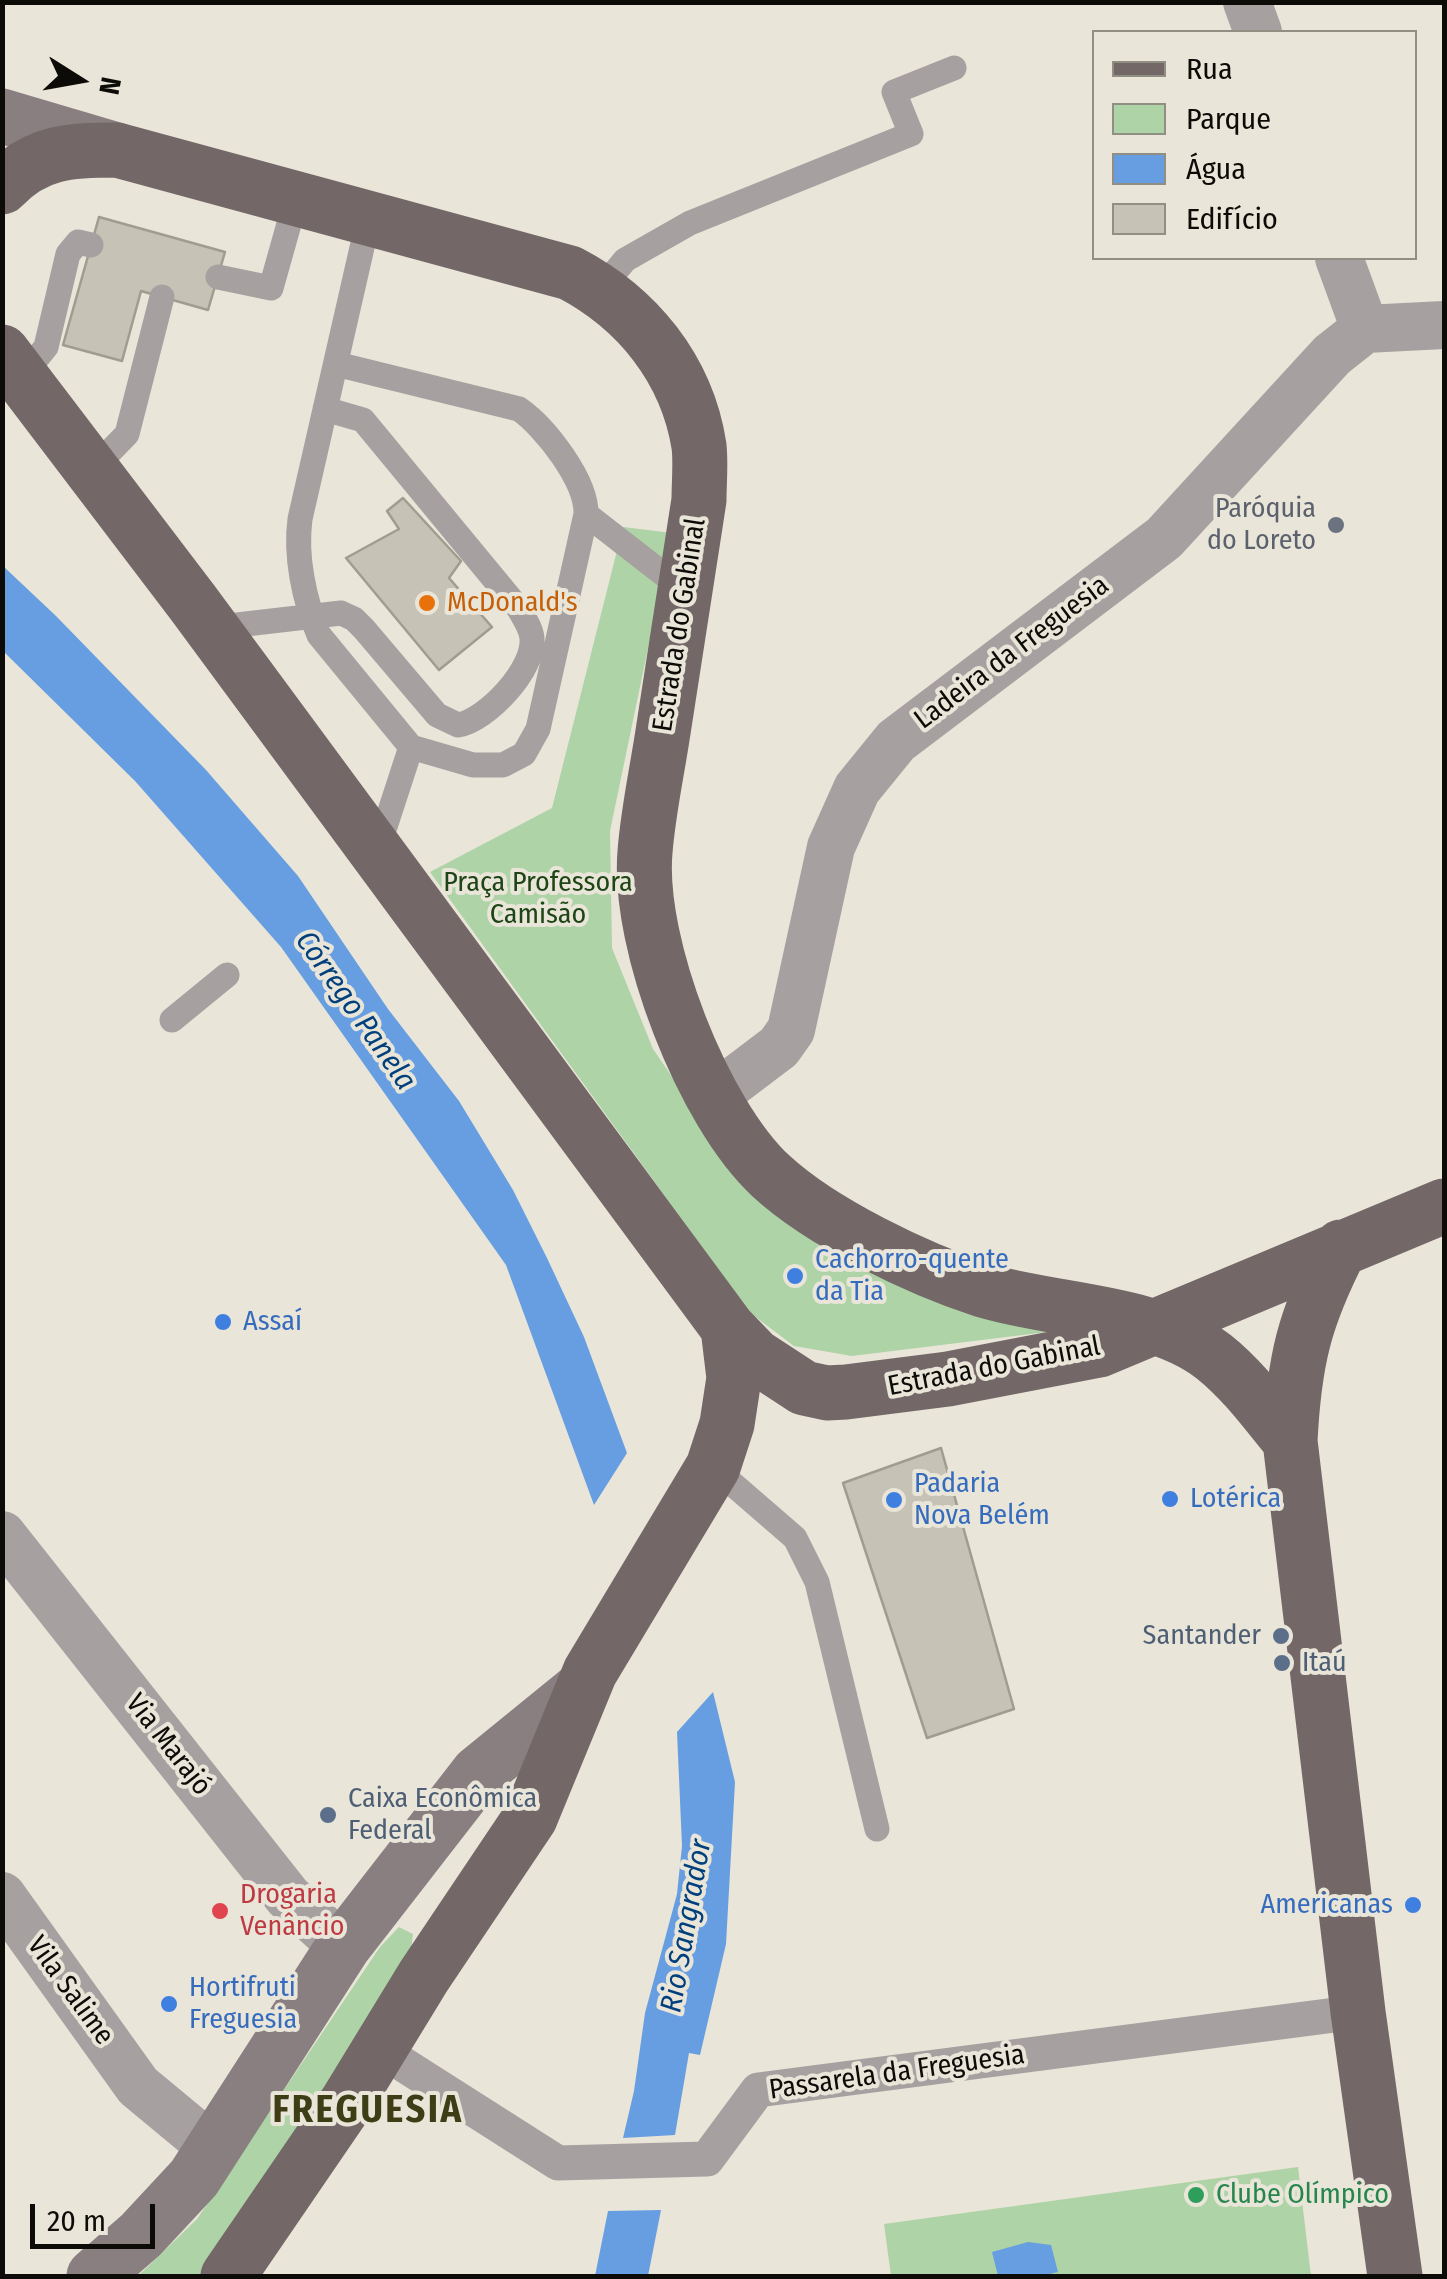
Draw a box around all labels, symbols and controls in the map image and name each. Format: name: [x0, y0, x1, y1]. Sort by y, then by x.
north arrow: [30, 30, 130, 130]
legend: [1092, 30, 1417, 260]
text: Rua: [1186, 51, 1233, 87]
text: N: [92, 74, 128, 97]
text: Parque: [1186, 101, 1271, 137]
text: Água: [1186, 151, 1246, 187]
text: Edifício: [1186, 201, 1278, 237]
place label: Paróquia do Loreto: [1207, 492, 1316, 558]
marker: Paróquia do Loreto: [1325, 514, 1347, 536]
street label: Estrada do Gabinal: [647, 516, 713, 734]
street label: Ladeira da Freguesia: [908, 569, 1116, 737]
place label: McDonald's: [447, 586, 578, 620]
marker: McDonald's: [416, 592, 438, 614]
park label: Praça Professora Camisão: [443, 866, 633, 932]
water label: Córrego Panela: [287, 925, 423, 1097]
place label: Cachorro-quente da Tia: [815, 1243, 1009, 1309]
marker: Cachorro-quente da Tia: [784, 1265, 806, 1287]
place label: Assaí: [243, 1305, 302, 1339]
marker: Assaí: [212, 1311, 234, 1333]
street label: Estrada do Gabinal: [885, 1330, 1103, 1404]
place label: Padaria Nova Belém: [914, 1467, 1050, 1533]
place label: Lotérica: [1190, 1482, 1281, 1516]
marker: Lotérica: [1159, 1488, 1181, 1510]
marker: Padaria Nova Belém: [883, 1489, 905, 1511]
place label: Santander: [1143, 1619, 1261, 1653]
marker: Santander: [1270, 1625, 1292, 1647]
place label: Itaú: [1302, 1646, 1347, 1680]
marker: Itaú: [1271, 1652, 1293, 1674]
street label: Via Marajó: [118, 1688, 218, 1802]
place label: Caixa Econômica Federal: [348, 1782, 537, 1848]
marker: Caixa Econômica Federal: [317, 1804, 339, 1826]
water label: Rio Sangrador: [654, 1837, 720, 2015]
place label: Drogaria Venâncio: [240, 1878, 344, 1944]
place label: Americanas: [1260, 1888, 1393, 1922]
marker: Americanas: [1402, 1894, 1424, 1916]
marker: Drogaria Venâncio: [209, 1900, 231, 1922]
street label: Vila Salime: [19, 1930, 121, 2052]
place label: Hortifruti Freguesia: [189, 1971, 297, 2037]
marker: Hortifruti Freguesia: [158, 1993, 180, 2015]
street label: Passarela da Freguesia: [767, 2038, 1027, 2108]
district label: FREGUESIA: [272, 2088, 464, 2134]
place label: Clube Olímpico: [1216, 2178, 1389, 2212]
scale bar: [35, 2184, 160, 2246]
marker: Clube Olímpico: [1185, 2184, 1207, 2206]
text: 20 m: [47, 2203, 106, 2239]

